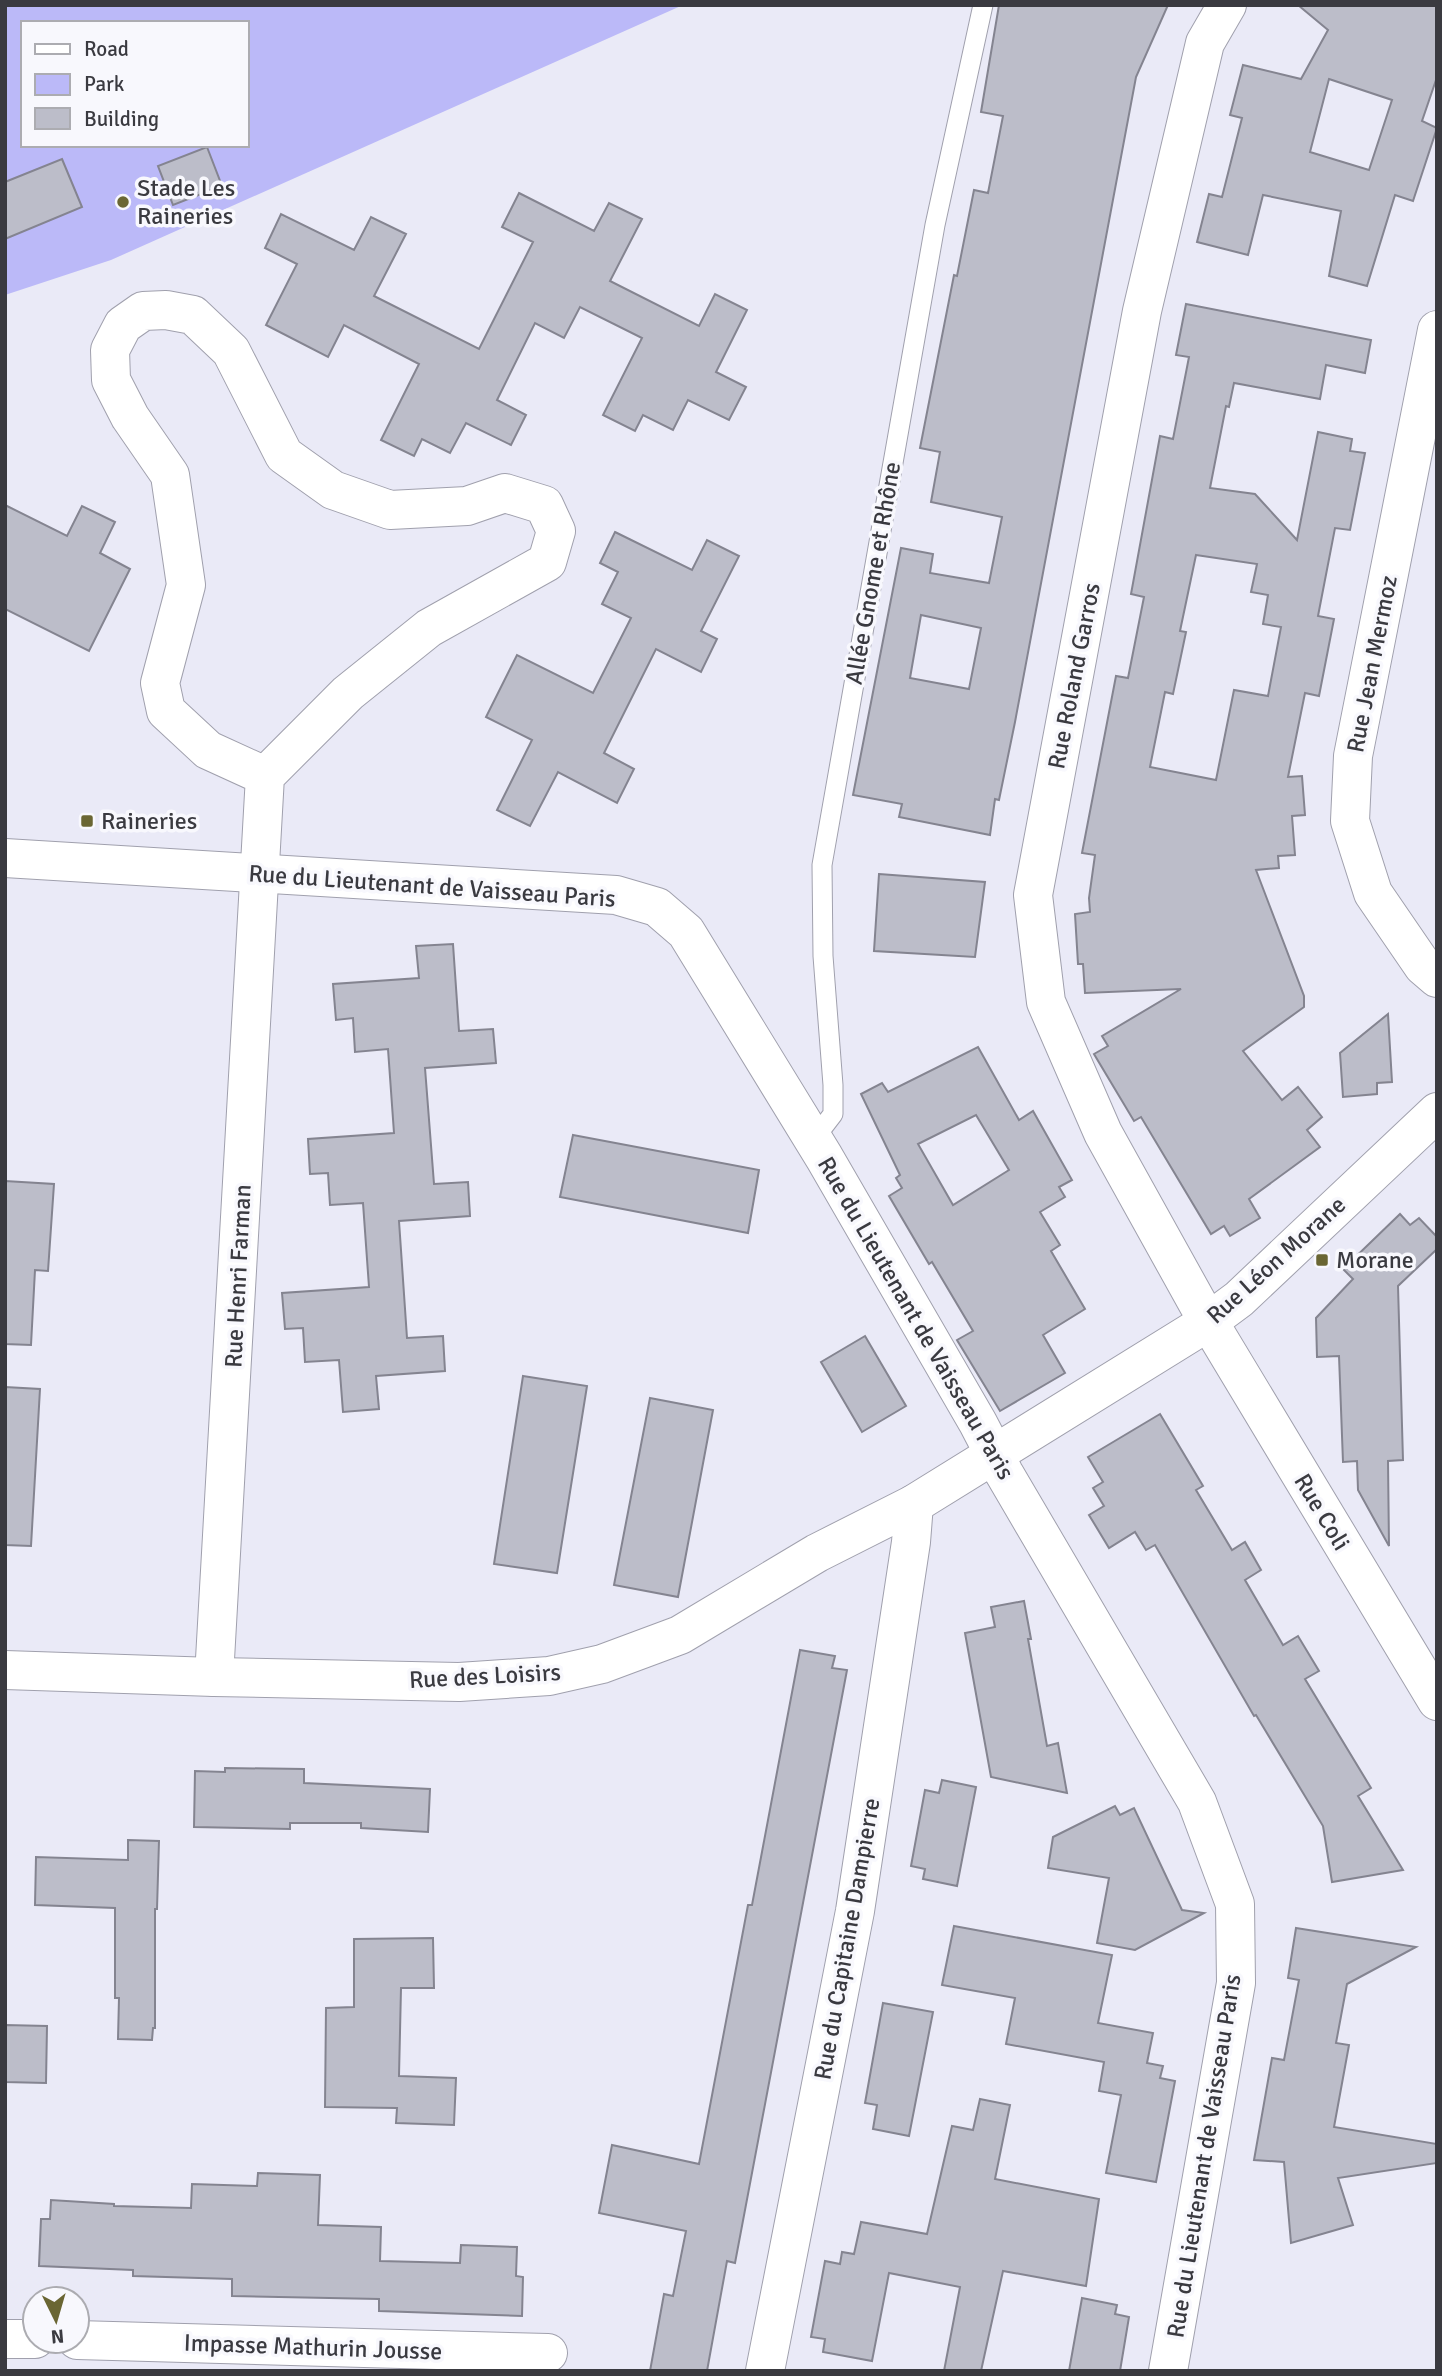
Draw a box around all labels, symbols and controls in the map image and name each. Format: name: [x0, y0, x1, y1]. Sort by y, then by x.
legend: [21, 21, 248, 147]
text: Road: [84, 36, 129, 62]
text: Park: [84, 71, 125, 97]
text: Building: [84, 106, 159, 132]
place label: Stade Les Raineries: [137, 173, 235, 231]
marker: Stade Les Raineries: [115, 194, 131, 210]
street label: Allée Gnome et Rhône: [839, 459, 907, 687]
street label: Rue Jean Mermoz: [1340, 573, 1404, 755]
street label: Rue Roland Garros: [1041, 580, 1107, 772]
place label: Raineries: [101, 806, 197, 836]
marker: Raineries: [79, 813, 95, 829]
street label: Rue du Lieutenant de Vaisseau Paris: [247, 858, 617, 914]
street label: Rue du Lieutenant de Vaisseau Paris: [811, 1151, 1021, 1485]
street label: Rue Henri Farman: [218, 1183, 258, 1369]
street label: Rue Léon Morane: [1200, 1190, 1352, 1330]
place label: Morane: [1336, 1245, 1414, 1275]
marker: Morane: [1314, 1252, 1330, 1268]
street label: Rue Coli: [1287, 1468, 1357, 1556]
street label: Rue des Loisirs: [408, 1657, 562, 1695]
street label: Rue du Capitaine Dampierre: [807, 1796, 887, 2082]
street label: Rue du Lieutenant de Vaisseau Paris: [1160, 1972, 1248, 2340]
north arrow: [21, 2285, 91, 2355]
text: N: [50, 2323, 65, 2348]
street label: Impasse Mathurin Jousse: [183, 2327, 443, 2367]

